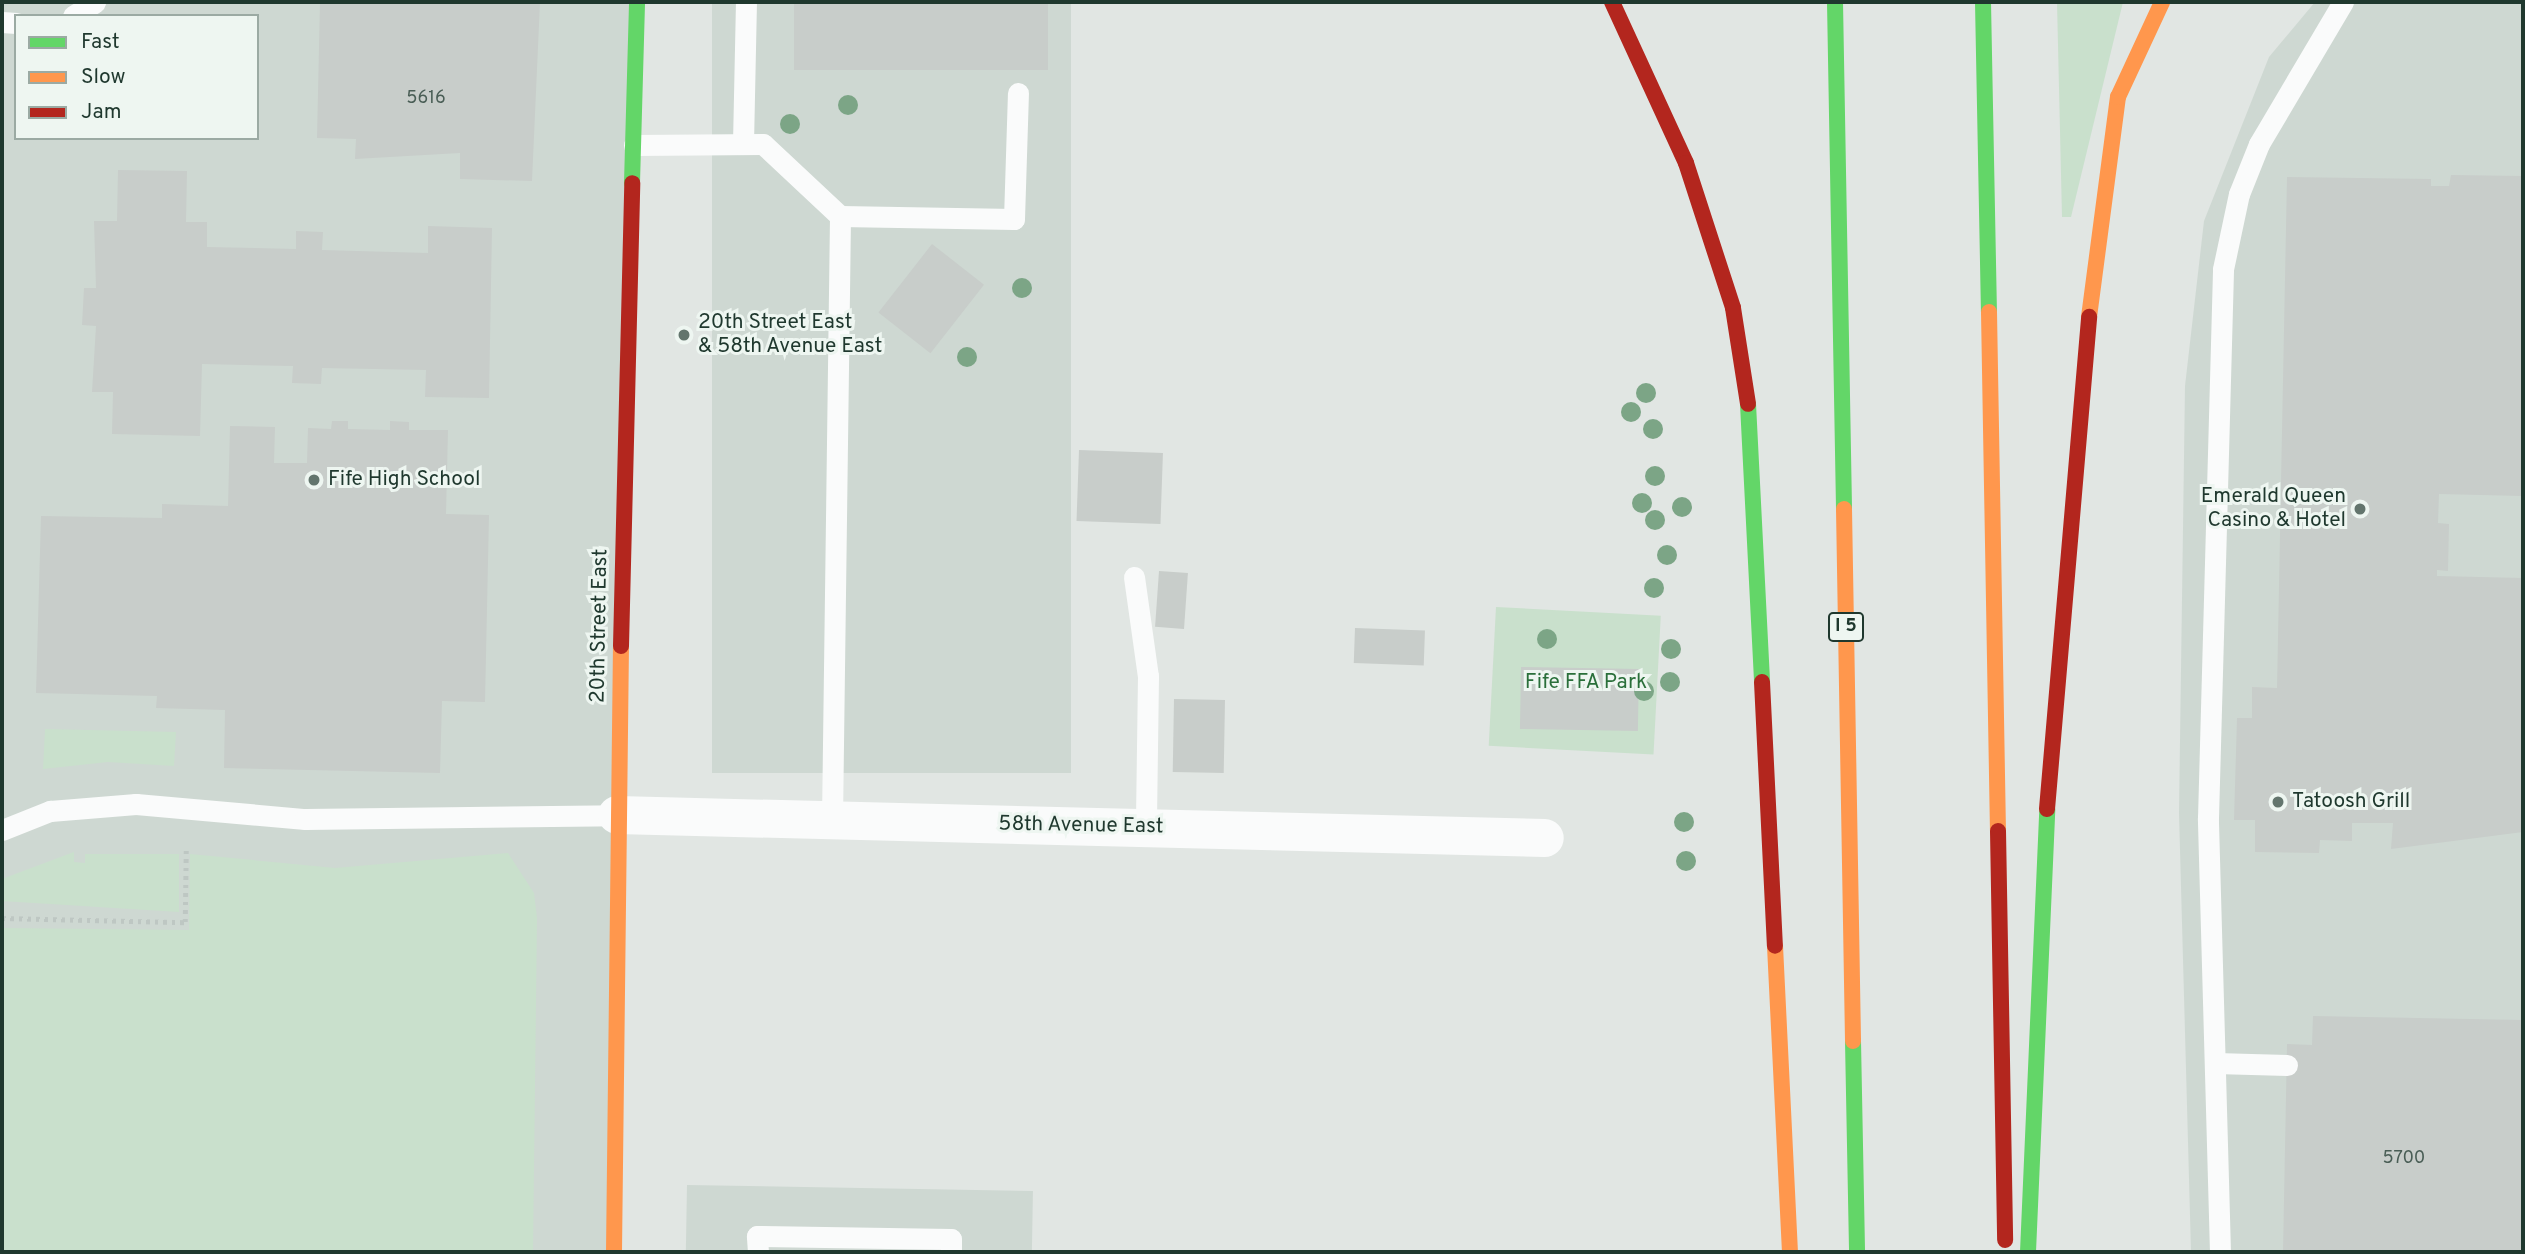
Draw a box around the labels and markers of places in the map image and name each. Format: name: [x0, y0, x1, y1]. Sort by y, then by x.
place label: 20th Street East & 58th Avenue East: [698, 310, 883, 360]
marker: 20th Street East & 58th Avenue East: [676, 327, 692, 343]
place label: Fife High School: [328, 467, 481, 493]
marker: Fife High School: [306, 472, 322, 488]
place label: Emerald Queen Casino & Hotel: [2201, 484, 2346, 534]
marker: Emerald Queen Casino & Hotel: [2352, 501, 2368, 517]
place label: Tatoosh Grill: [2292, 789, 2410, 815]
marker: Tatoosh Grill: [2270, 794, 2286, 810]

